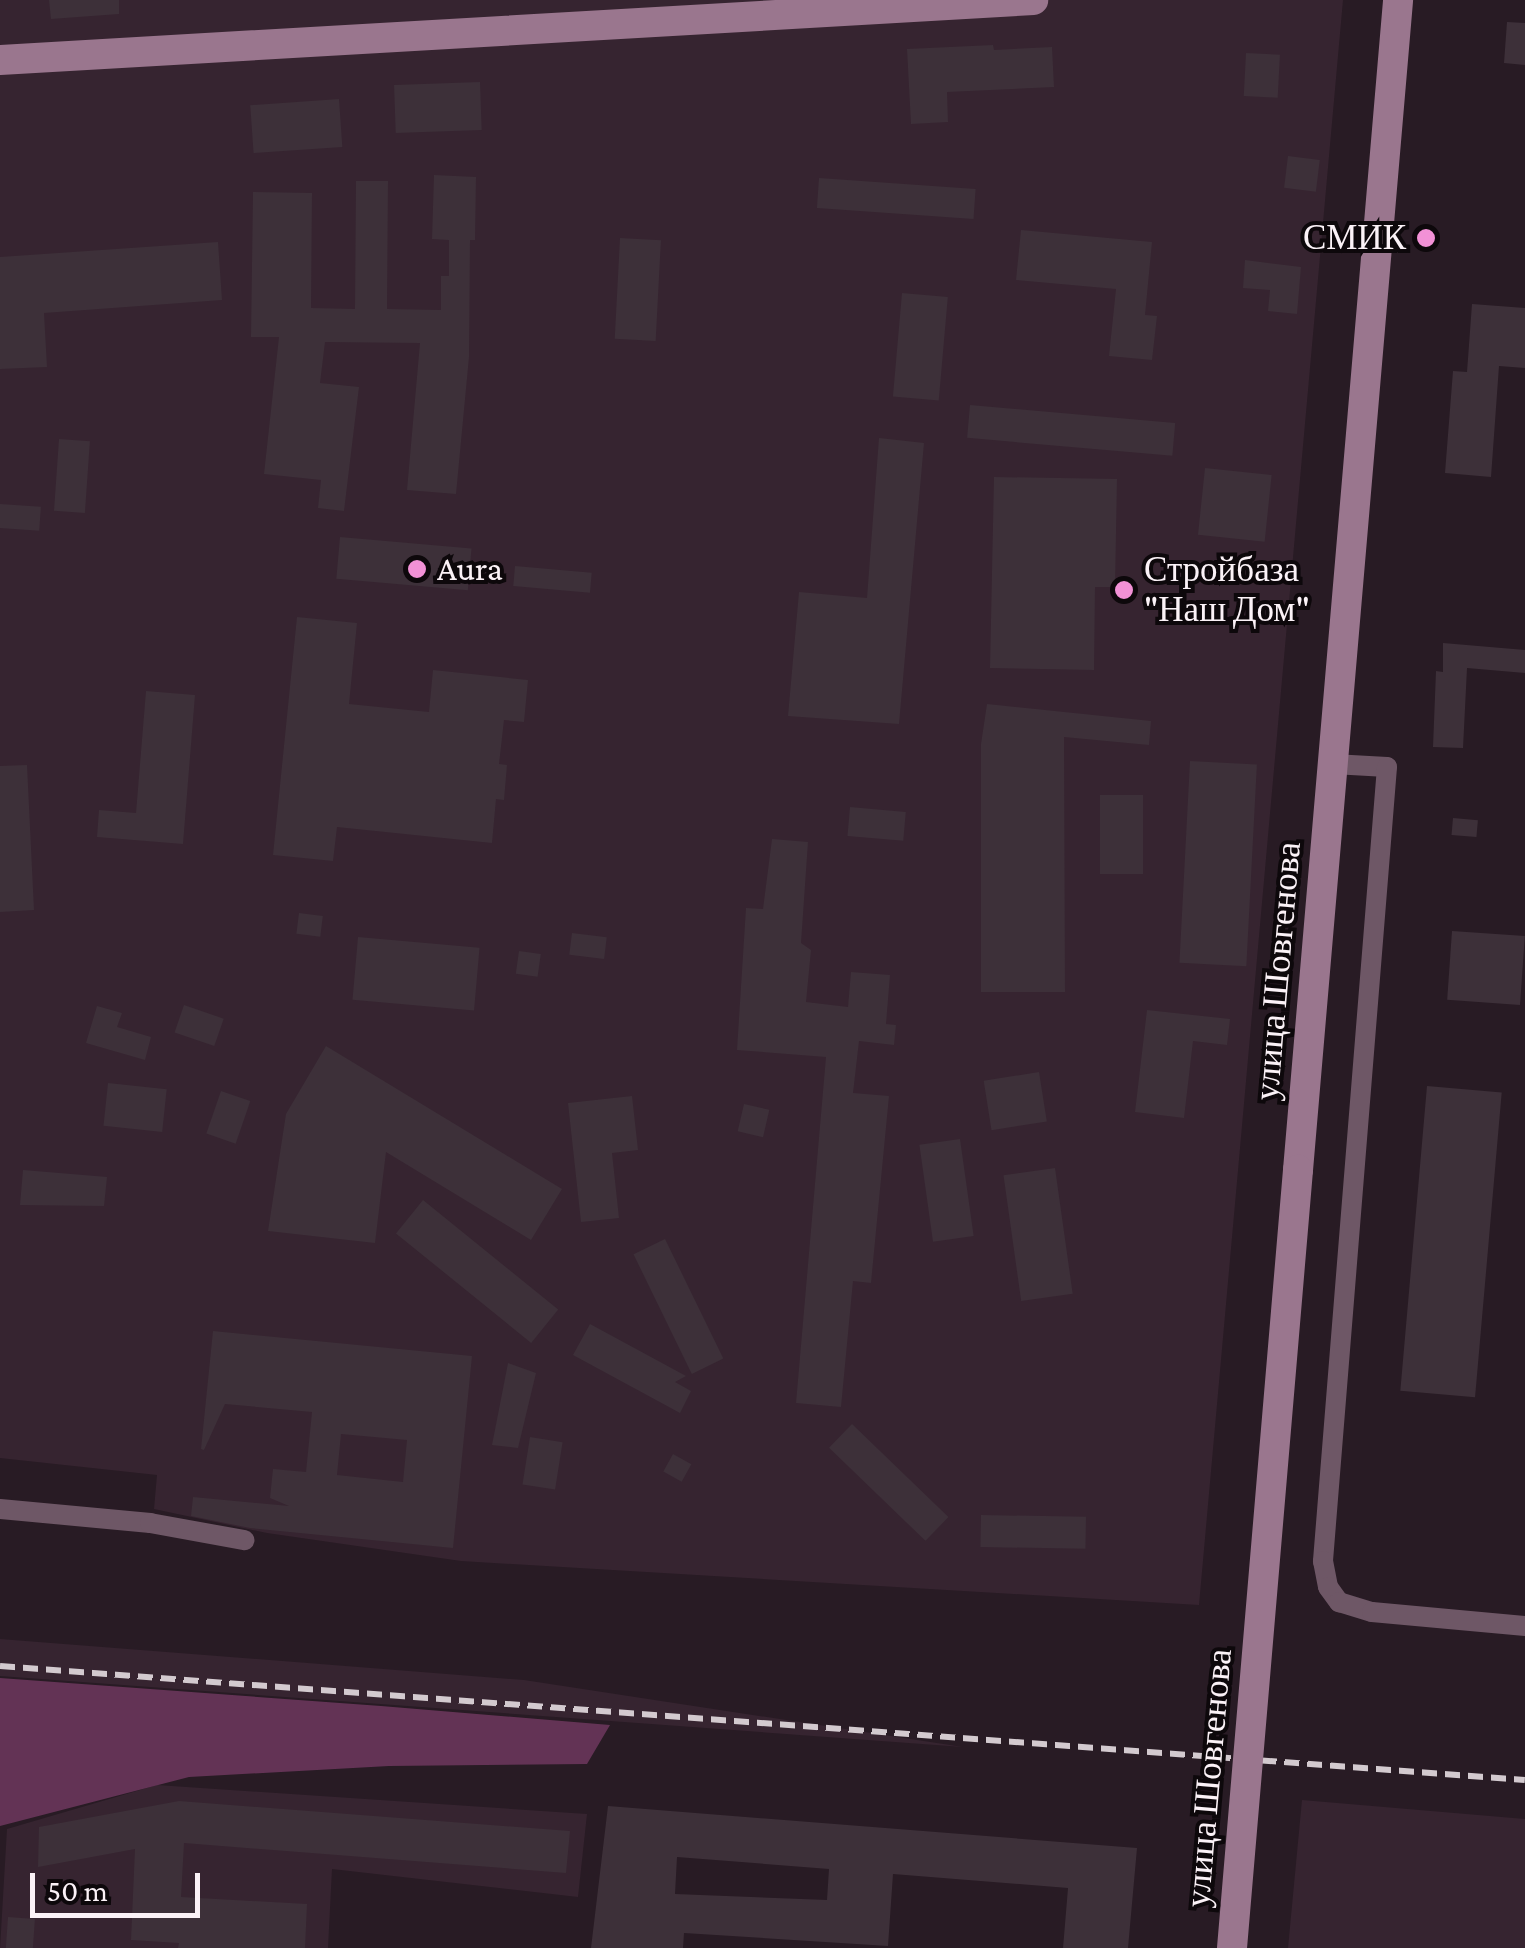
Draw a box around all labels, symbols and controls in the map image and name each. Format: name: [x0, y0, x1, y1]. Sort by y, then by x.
place label: СМИК: [1303, 217, 1406, 259]
marker: СМИК: [1415, 227, 1437, 249]
place label: Aura: [437, 548, 503, 590]
place label: Стройбаза "Наш Дом": [1144, 549, 1310, 631]
marker: Aura: [406, 558, 428, 580]
marker: Стройбаза "Наш Дом": [1113, 579, 1135, 601]
street label: улица Шовгенова: [1246, 840, 1310, 1102]
street label: улица Шовгенова: [1177, 1647, 1241, 1909]
scale bar: [35, 1853, 205, 1915]
text: 50 m: [47, 1874, 108, 1907]

